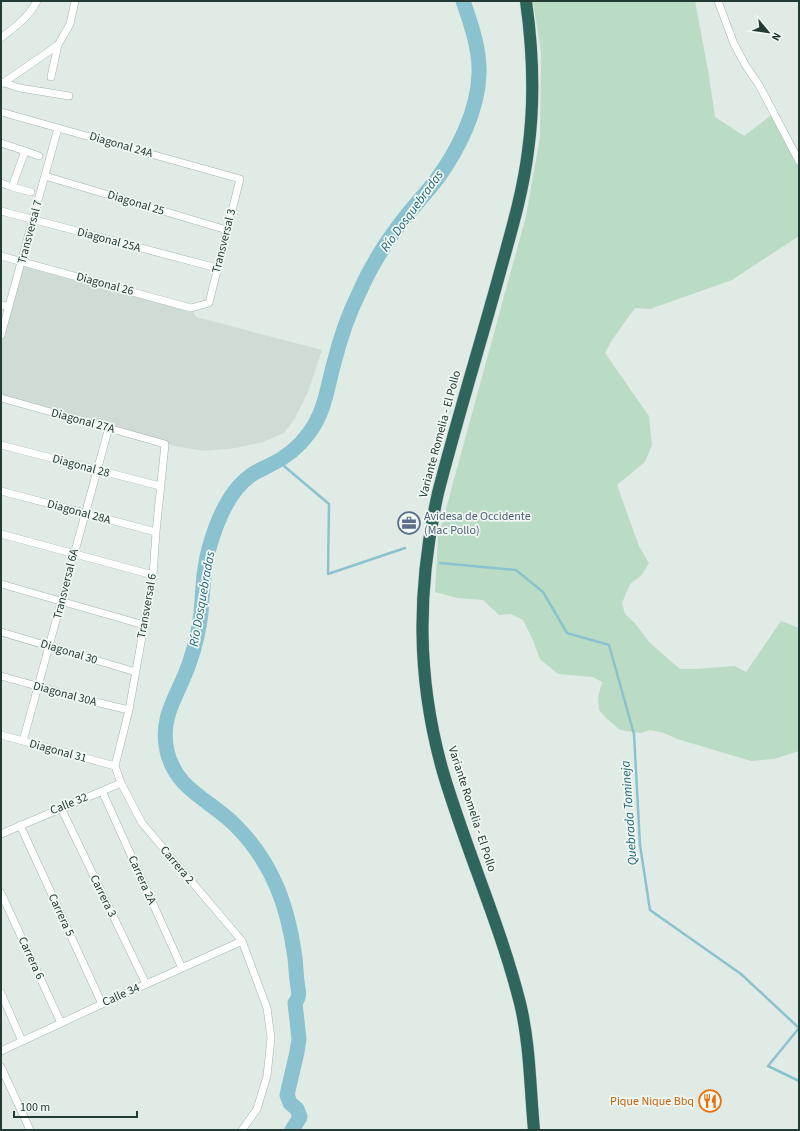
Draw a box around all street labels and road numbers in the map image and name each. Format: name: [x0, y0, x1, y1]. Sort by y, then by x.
street label: Diagonal 24A: [87, 128, 155, 162]
street label: Diagonal 25: [105, 186, 167, 220]
street label: Transversal 7: [13, 198, 47, 266]
street label: Transversal 3: [208, 207, 240, 275]
street label: Diagonal 25A: [75, 223, 143, 257]
street label: Diagonal 26: [74, 268, 136, 300]
street label: Variante Romelia - El Pollo: [415, 369, 465, 499]
street label: Diagonal 27A: [49, 404, 117, 438]
street label: Diagonal 28: [50, 450, 112, 482]
street label: Diagonal 28A: [45, 495, 113, 529]
street label: Transversal 6A: [49, 547, 83, 621]
street label: Transversal 6: [133, 572, 161, 640]
street label: Diagonal 30: [38, 635, 100, 669]
street label: Diagonal 30A: [31, 677, 99, 711]
street label: Diagonal 31: [27, 735, 89, 767]
street label: Variante Romelia - El Pollo: [444, 744, 500, 874]
street label: Calle 32: [48, 789, 90, 819]
street label: Carrera 2: [156, 842, 198, 888]
street label: Carrera 2A: [124, 853, 161, 908]
street label: Carrera 3: [85, 872, 121, 920]
street label: Carrera 5: [44, 891, 78, 939]
street label: Carrera 6: [14, 934, 48, 982]
street label: Calle 34: [100, 979, 142, 1011]

